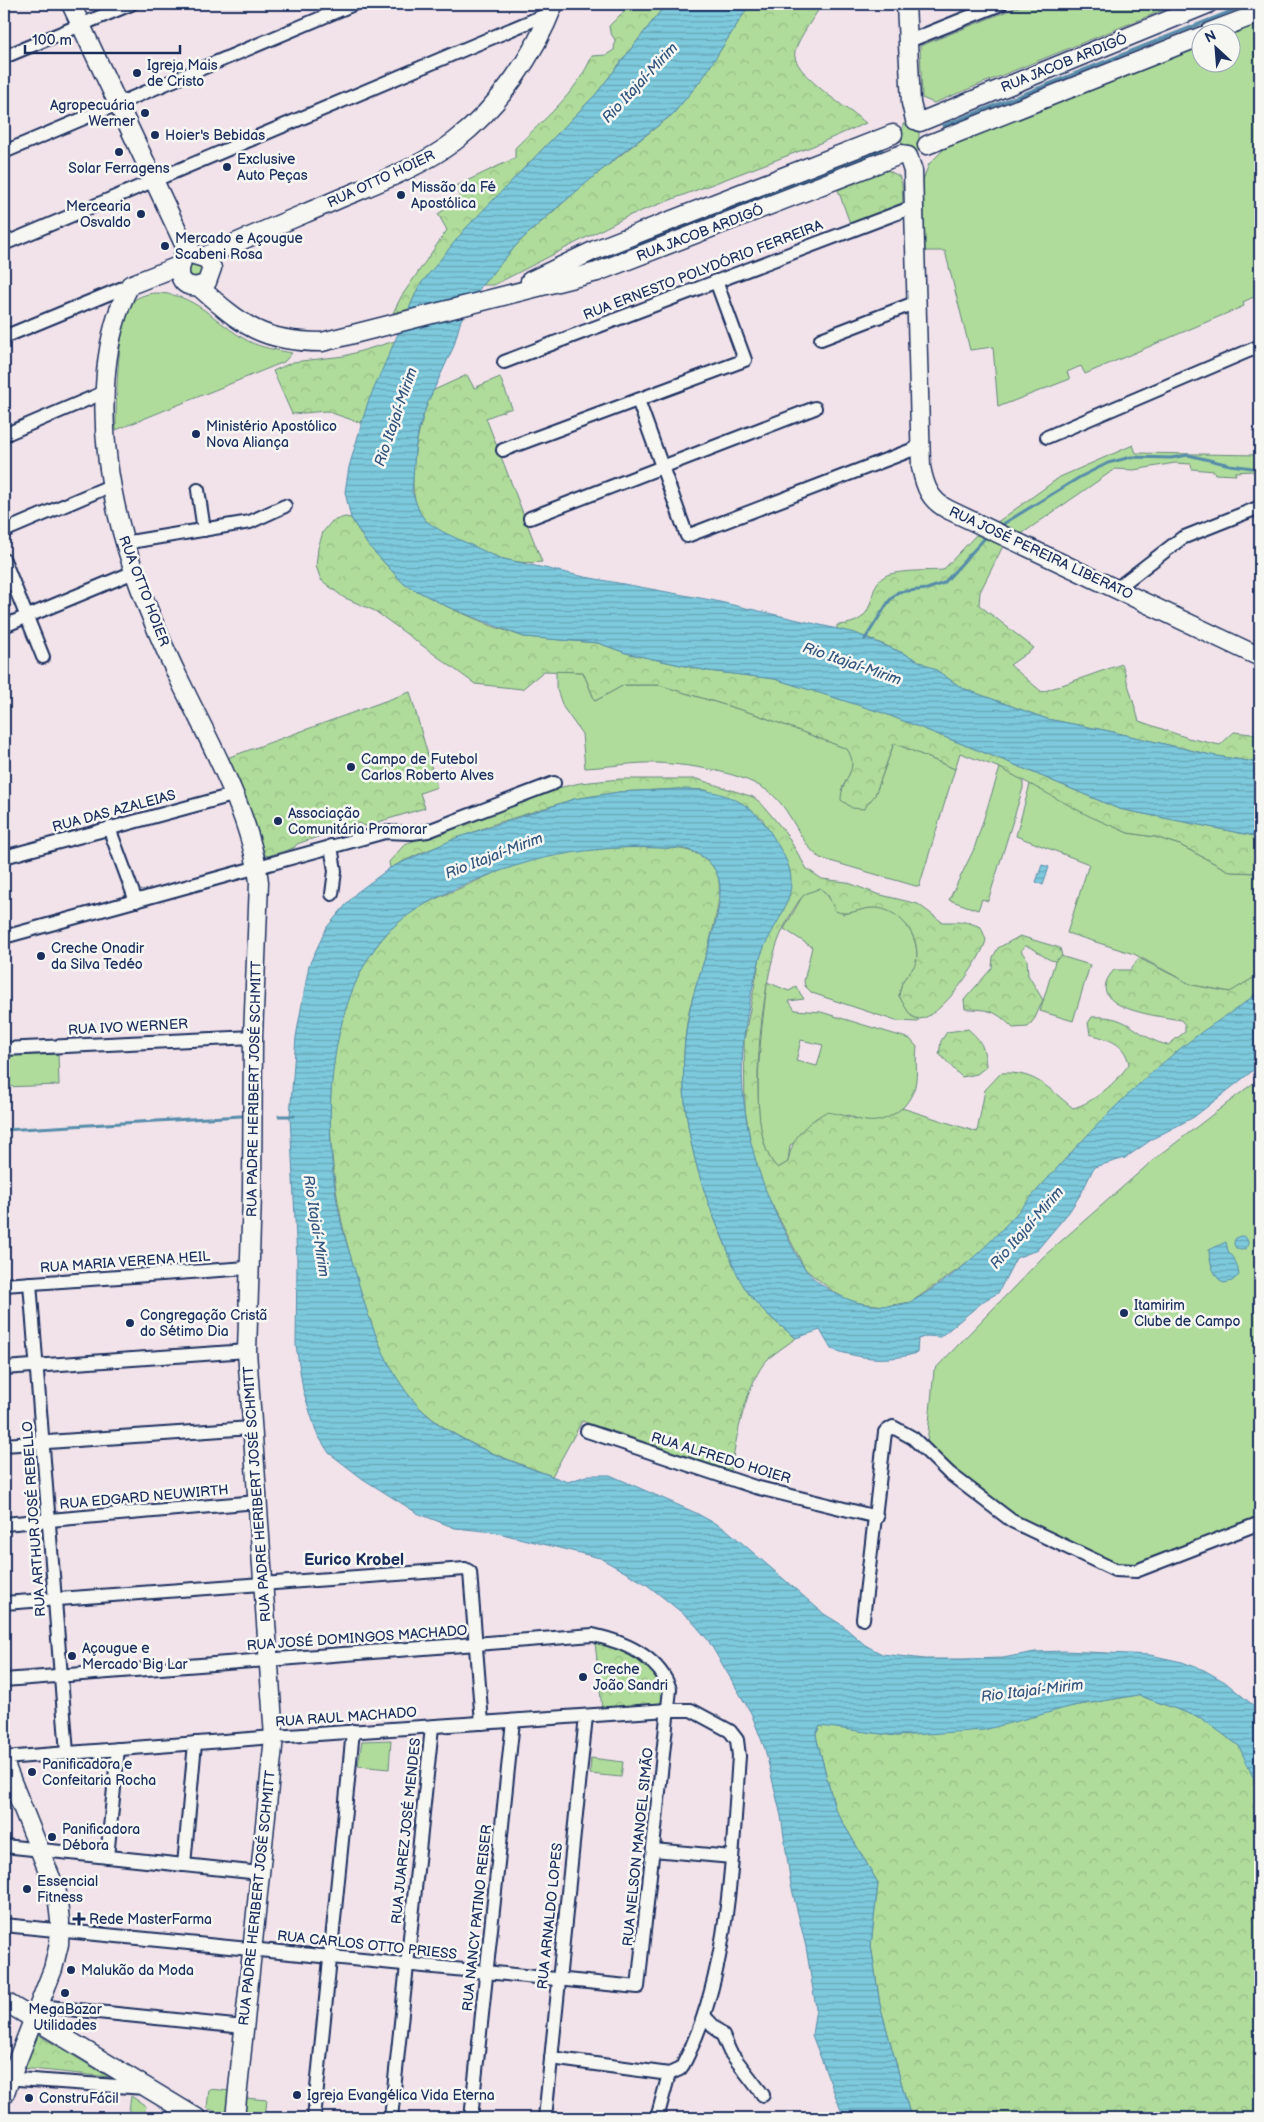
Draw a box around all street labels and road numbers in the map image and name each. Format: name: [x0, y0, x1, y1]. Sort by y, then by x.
street label: RUA JACOB ARDIGÓ: [998, 29, 1130, 96]
street label: RUA OTTO HOIER: [324, 147, 438, 211]
street label: RUA JACOB ARDIGÓ: [634, 200, 766, 265]
street label: RUA ERNESTO POLYDÓRIO FERREIRA: [581, 215, 825, 324]
street label: RUA JOSÉ PEREIRA LIBERATO: [946, 502, 1136, 603]
street label: RUA OTTO HOIER: [115, 533, 173, 649]
street label: RUA DAS AZALEIAS: [50, 786, 178, 836]
street label: RUA PADRE HERIBERT JOSÉ SCHMITT: [242, 960, 265, 1217]
street label: RUA IVO WERNER: [67, 1015, 189, 1039]
street label: RUA MARIA VERENA HEIL: [39, 1248, 211, 1276]
street label: RUA PADRE HERIBERT JOSÉ SCHMITT: [239, 1365, 274, 1623]
street label: RUA ARTHUR JOSÉ REBELLO: [18, 1420, 49, 1617]
street label: RUA ALFREDO HOIER: [649, 1429, 793, 1487]
street label: RUA EDGARD NEUWIRTH: [59, 1481, 229, 1513]
street label: RUA JOSÉ DOMINGOS MACHADO: [246, 1621, 468, 1654]
street label: RUA RAUL MACHADO: [275, 1704, 418, 1730]
street label: RUA JUAREZ JOSÉ MENDES: [387, 1737, 424, 1925]
street label: RUA NELSON MANOEL SIMÃO: [618, 1746, 657, 1947]
street label: RUA PADRE HERIBERT JOSÉ SCHMITT: [234, 1769, 279, 2026]
street label: RUA NANCY PATINO REISER: [459, 1824, 495, 2012]
street label: RUA ARNALDO LOPES: [534, 1842, 566, 1990]
street label: RUA CARLOS OTTO PRIESS: [276, 1927, 458, 1963]

